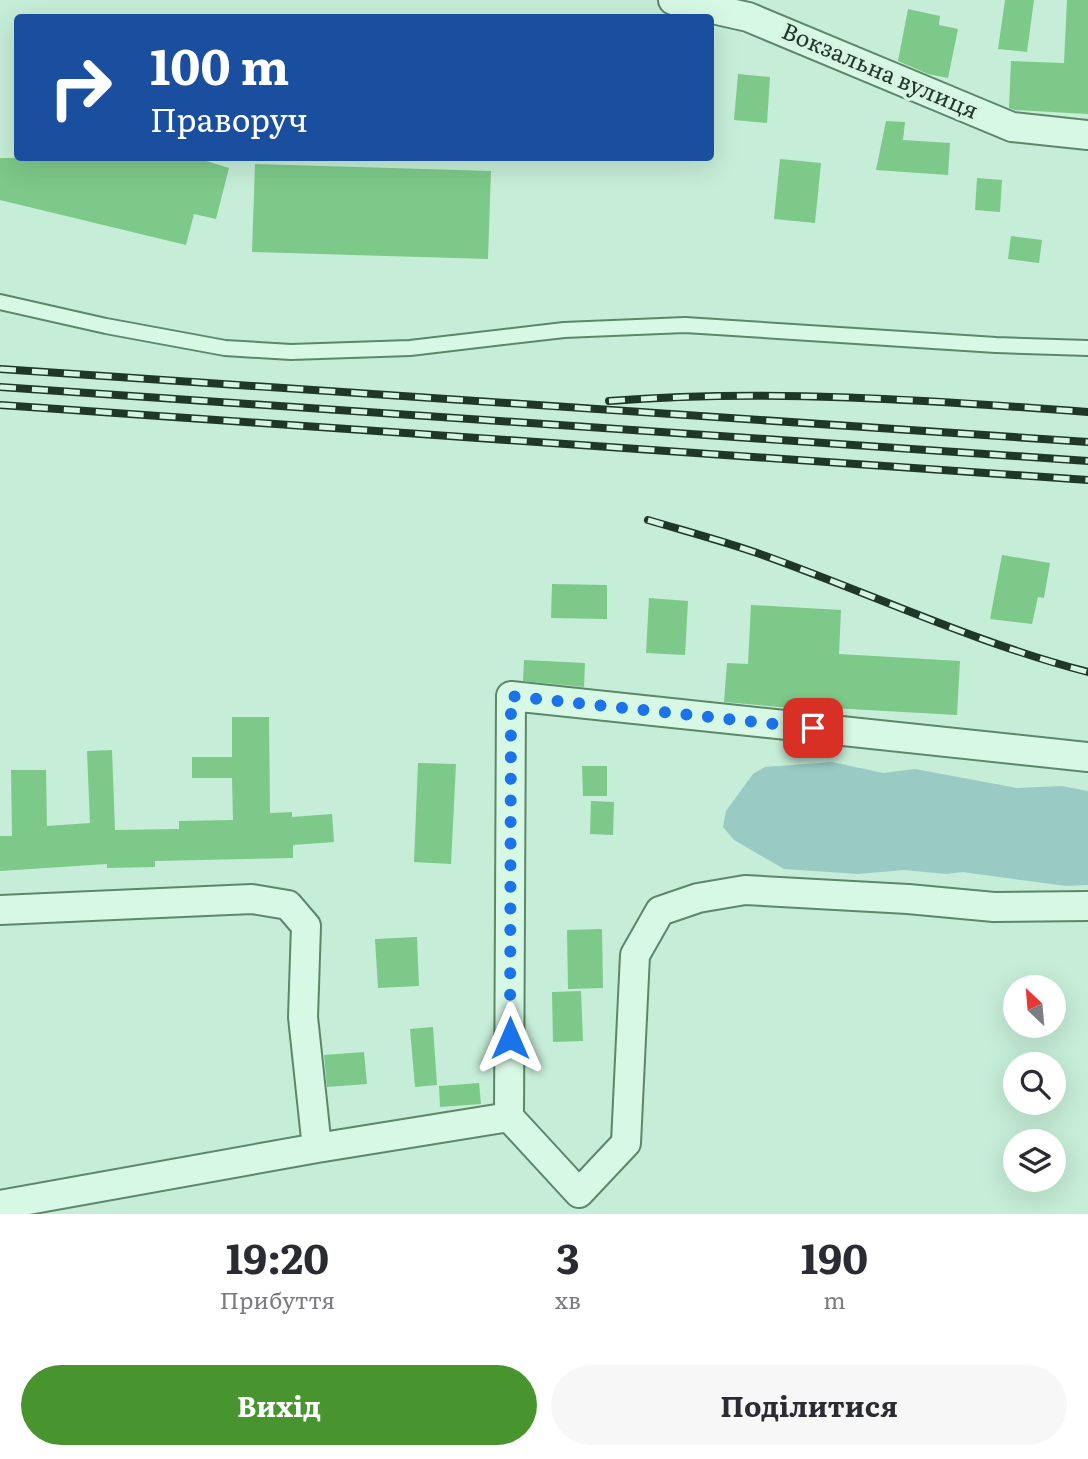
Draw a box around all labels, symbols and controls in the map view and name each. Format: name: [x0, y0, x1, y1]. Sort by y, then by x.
street label: Вокзальна вулиця: [777, 12, 984, 126]
text: 100 m: [150, 27, 289, 100]
icon: right: [35, 42, 126, 133]
text: Праворуч: [150, 94, 308, 142]
pin: [783, 698, 843, 758]
icon: arrive: [794, 709, 832, 747]
north arrow: [1003, 975, 1066, 1038]
map controls: [1003, 975, 1066, 1192]
position arrow: [473, 1001, 547, 1075]
button: search: [1003, 1052, 1066, 1115]
button: layers: [1003, 1129, 1066, 1192]
text: 19:20: [226, 1225, 329, 1287]
text: 3: [556, 1225, 580, 1287]
text: 190: [801, 1225, 868, 1287]
text: Прибуття: [220, 1282, 335, 1316]
text: хв: [555, 1282, 581, 1316]
text: m: [823, 1282, 846, 1316]
button: Вихід: [21, 1365, 537, 1445]
button: Поділитися: [551, 1365, 1067, 1445]

